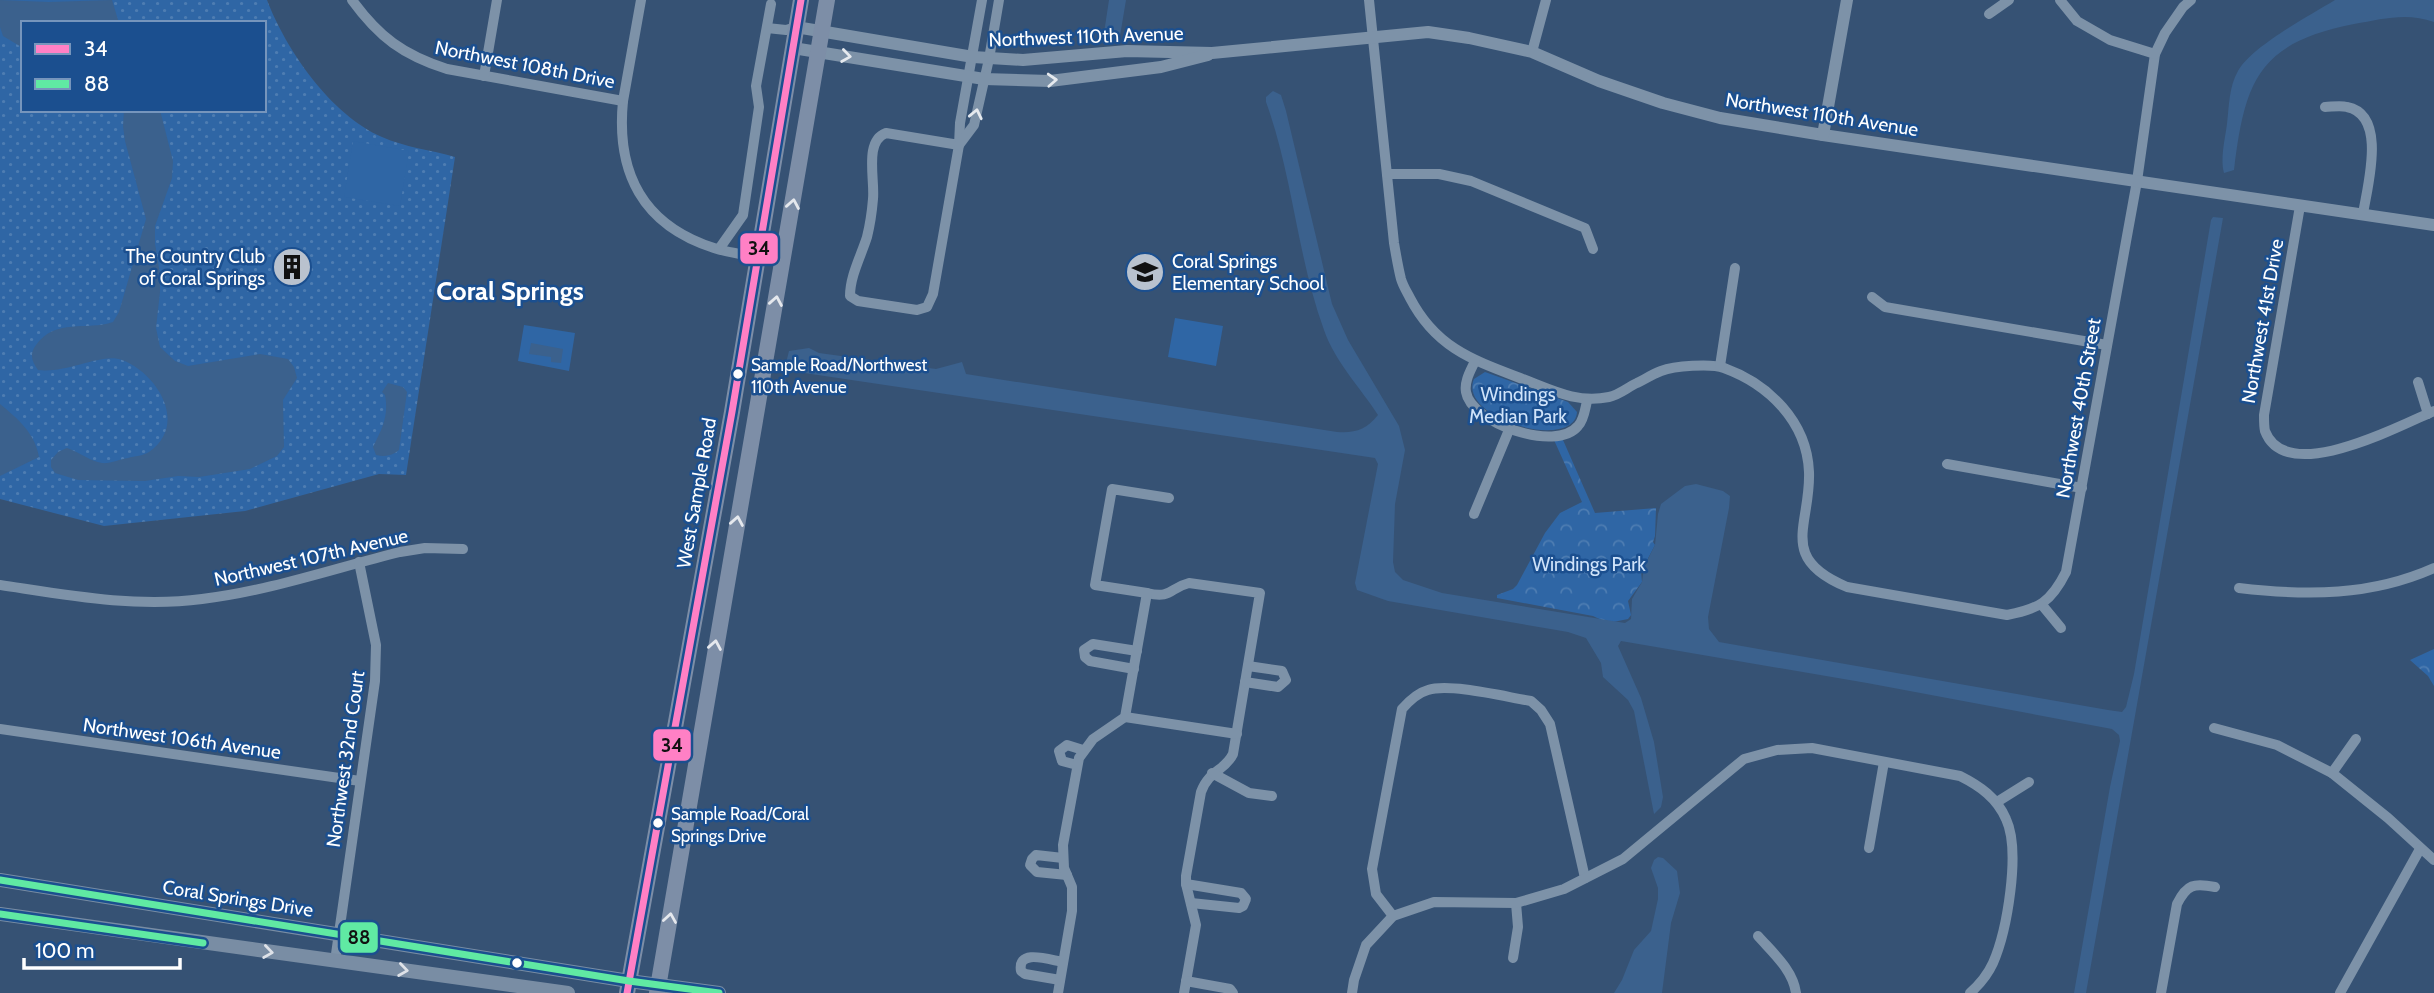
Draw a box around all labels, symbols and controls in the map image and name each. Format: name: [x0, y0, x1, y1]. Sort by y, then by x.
legend: [21, 21, 266, 112]
street label: Northwest 110th Avenue: [988, 22, 1184, 51]
text: 34: [84, 36, 108, 61]
street label: Northwest 108th Drive: [433, 36, 617, 93]
one-way arrow: [840, 48, 852, 63]
text: 88: [84, 71, 109, 96]
one-way arrow: [1047, 73, 1058, 88]
street label: Northwest 110th Avenue: [1724, 88, 1920, 141]
one-way arrow: [968, 108, 983, 120]
one-way arrow: [785, 198, 800, 210]
line badge: 34: [739, 232, 779, 265]
text: 34: [748, 237, 770, 260]
street label: Northwest 41st Drive: [2237, 237, 2288, 405]
place label: The Country Club of Coral Springs: [125, 245, 265, 290]
building icon: The Country Club of Coral Springs: [271, 246, 313, 288]
place label: Coral Springs Elementary School: [1172, 250, 1325, 295]
school or university icon: Coral Springs Elementary School: [1124, 251, 1166, 293]
district label: Coral Springs: [436, 275, 584, 307]
one-way arrow: [768, 295, 783, 307]
street label: Northwest 40th Street: [2051, 316, 2106, 500]
place label: Sample Road/Northwest 110th Avenue: [751, 355, 928, 397]
marker: Sample Road/Northwest 110th Avenue: [731, 367, 745, 381]
park label: Windings Median Park: [1469, 383, 1567, 428]
street label: West Sample Road: [672, 416, 721, 570]
one-way arrow: [729, 515, 744, 527]
street label: Northwest 107th Avenue: [212, 524, 410, 591]
park label: Windings Park: [1532, 553, 1646, 576]
one-way arrow: [707, 639, 722, 651]
street label: Northwest 32nd Court: [322, 669, 369, 849]
street label: Northwest 106th Avenue: [82, 713, 283, 764]
line badge: 34: [652, 728, 692, 762]
text: 34: [661, 734, 683, 757]
place label: Sample Road/Coral Springs Drive: [671, 804, 809, 846]
marker: Sample Road/Coral Springs Drive: [651, 816, 665, 830]
street label: Coral Springs Drive: [161, 875, 315, 922]
one-way arrow: [662, 912, 677, 924]
line badge: 88: [339, 921, 379, 954]
scale bar: [24, 926, 180, 970]
text: 88: [348, 926, 370, 949]
text: 100 m: [35, 938, 94, 963]
one-way arrow: [262, 944, 274, 959]
unlabelled marker: [510, 956, 524, 970]
one-way arrow: [397, 962, 409, 977]

